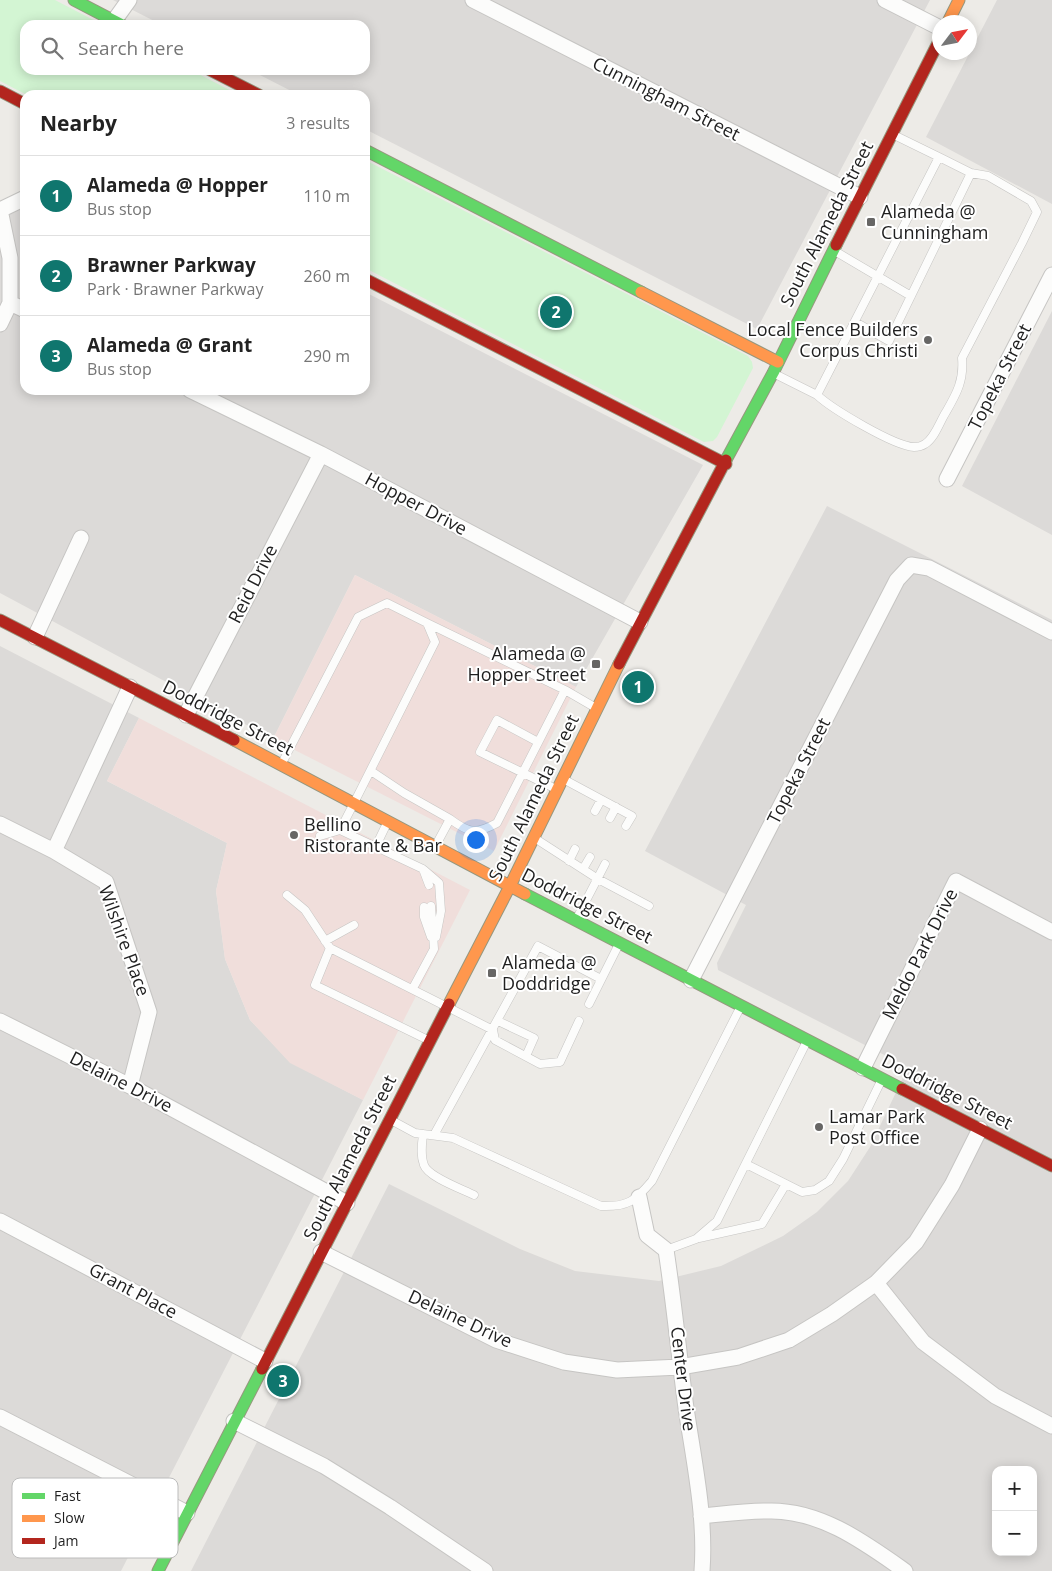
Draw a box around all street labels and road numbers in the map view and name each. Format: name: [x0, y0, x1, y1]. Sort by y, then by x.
street label: Cunningham Street: [589, 51, 744, 146]
street label: South Alameda Street: [774, 137, 878, 310]
street label: Topeka Street: [962, 319, 1036, 434]
street label: Hopper Drive: [361, 466, 472, 540]
street label: Reid Drive: [222, 540, 282, 627]
street label: Doddridge Street: [159, 674, 298, 760]
street label: South Alameda Street: [482, 710, 584, 885]
street label: Topeka Street: [761, 713, 835, 828]
street label: Doddridge Street: [518, 862, 657, 948]
street label: Wilshire Place: [94, 882, 156, 999]
street label: Meldo Park Drive: [876, 884, 962, 1023]
street label: Delaine Drive: [66, 1045, 177, 1117]
street label: Doddridge Street: [878, 1048, 1017, 1134]
street label: South Alameda Street: [297, 1071, 401, 1244]
street label: Grant Place: [85, 1257, 182, 1323]
street label: Delaine Drive: [405, 1284, 516, 1353]
street label: Center Drive: [666, 1325, 702, 1433]

